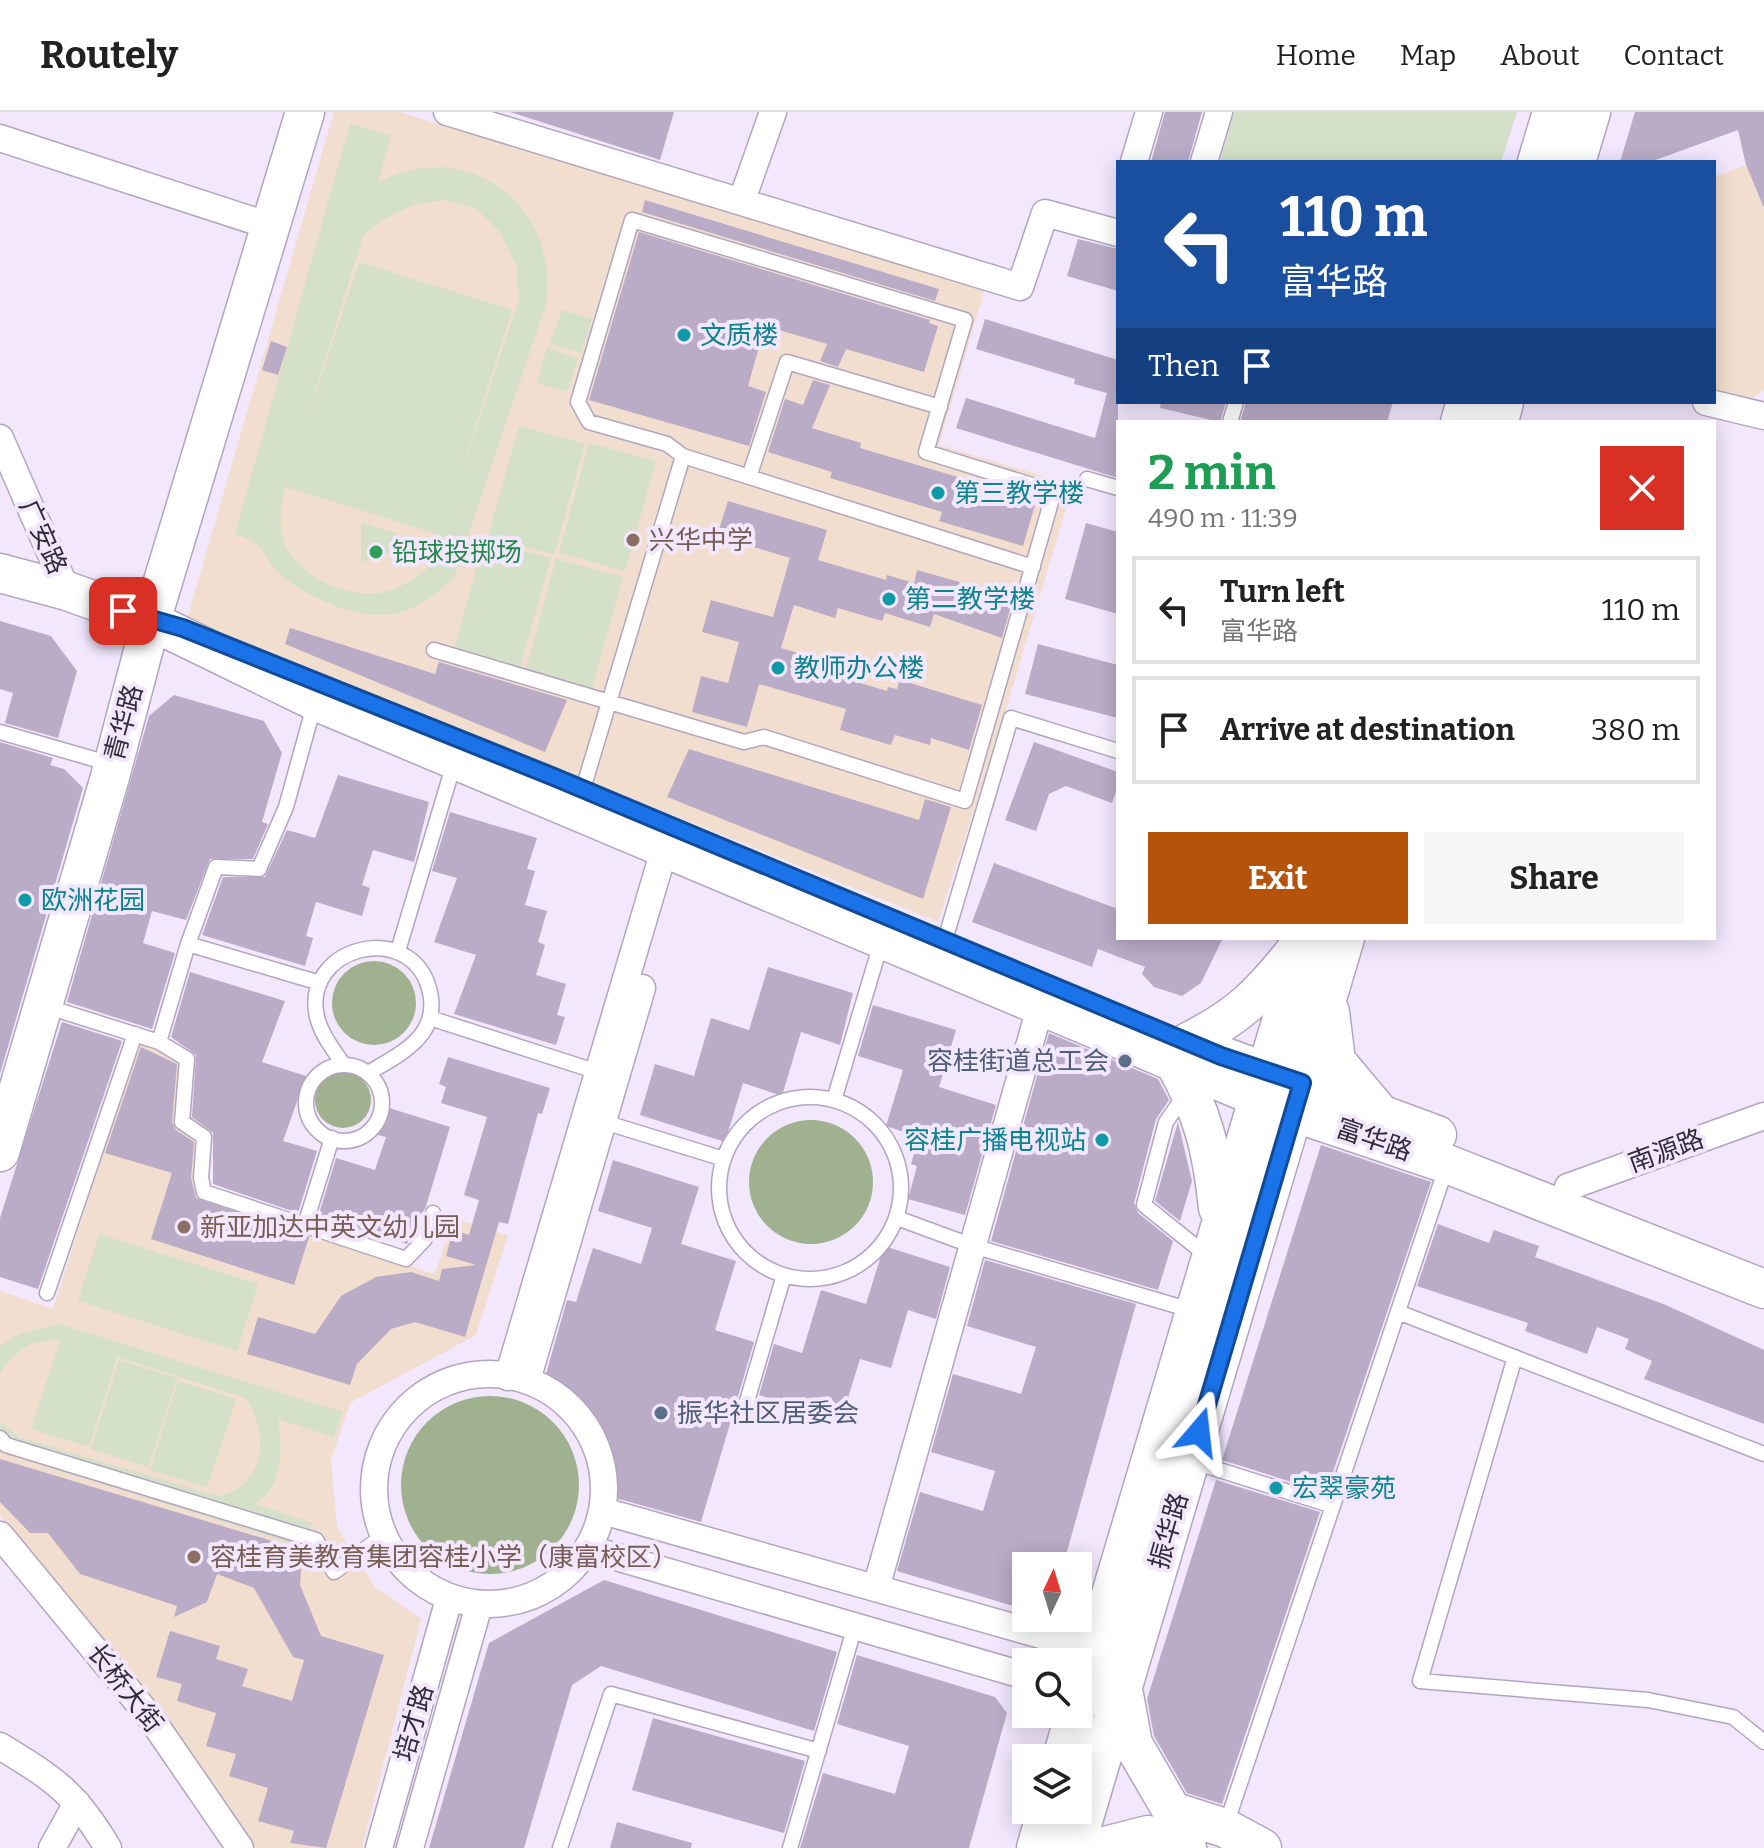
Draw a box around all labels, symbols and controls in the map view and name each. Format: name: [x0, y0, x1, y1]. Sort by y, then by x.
text: Routely: [40, 32, 178, 78]
text: Home: [1276, 39, 1356, 72]
text: Map: [1400, 39, 1456, 72]
text: About: [1500, 39, 1580, 72]
text: Contact: [1624, 39, 1724, 72]
text: 110 m: [1280, 184, 1427, 251]
icon: left: [1148, 192, 1252, 296]
text: 富华路: [1280, 260, 1388, 304]
place label: 文质楼: [700, 320, 778, 351]
marker: 文质楼: [675, 326, 693, 344]
icon: arrive: [1235, 344, 1279, 388]
text: Then: [1148, 348, 1219, 384]
text: 2 min: [1148, 444, 1276, 502]
button: close: [1600, 446, 1684, 530]
place label: 第三教学楼: [954, 478, 1084, 509]
marker: 第三教学楼: [929, 484, 947, 502]
street label: 广安路: [13, 495, 73, 579]
text: 490 m · 11:39: [1148, 503, 1298, 534]
place label: 兴华中学: [649, 525, 753, 556]
marker: 兴华中学: [624, 531, 642, 549]
place label: 铅球投掷场: [392, 537, 522, 568]
marker: 铅球投掷场: [367, 543, 385, 561]
text: Turn left: [1220, 574, 1345, 610]
pin: [89, 577, 157, 645]
place label: 第二教学楼: [905, 584, 1035, 615]
icon: left: [1152, 588, 1196, 632]
icon: arrive: [101, 589, 145, 633]
marker: 第二教学楼: [880, 590, 898, 608]
text: 110 m: [1602, 592, 1680, 628]
text: 富华路: [1220, 616, 1298, 647]
place label: 教师办公楼: [794, 653, 924, 684]
marker: 教师办公楼: [769, 659, 787, 677]
street label: 青华路: [99, 681, 149, 765]
icon: arrive: [1152, 708, 1196, 752]
text: Arrive at destination: [1220, 712, 1515, 748]
text: 380 m: [1591, 712, 1680, 748]
button: Exit: [1148, 832, 1408, 924]
button: Share: [1424, 832, 1684, 924]
place label: 欧洲花园: [41, 885, 145, 916]
marker: 欧洲花园: [16, 891, 34, 909]
place label: 容桂街道总工会: [927, 1046, 1109, 1077]
marker: 容桂街道总工会: [1116, 1052, 1134, 1070]
street label: 富华路: [1332, 1113, 1416, 1167]
street label: 南源路: [1624, 1123, 1708, 1179]
place label: 容桂广播电视站: [904, 1125, 1086, 1156]
marker: 容桂广播电视站: [1093, 1131, 1111, 1149]
place label: 新亚加达中英文幼儿园: [200, 1212, 460, 1243]
marker: 新亚加达中英文幼儿园: [175, 1218, 193, 1236]
position arrow: [1157, 1390, 1241, 1474]
place label: 振华社区居委会: [677, 1398, 859, 1429]
marker: 振华社区居委会: [652, 1404, 670, 1422]
place label: 宏翠豪苑: [1292, 1473, 1396, 1504]
marker: 宏翠豪苑: [1267, 1479, 1285, 1497]
street label: 振华路: [1143, 1489, 1195, 1573]
place label: 容桂育美教育集团容桂小学（康富校区）: [210, 1542, 678, 1573]
marker: 容桂育美教育集团容桂小学（康富校区）: [185, 1548, 203, 1566]
north arrow: [1012, 1552, 1092, 1632]
map controls: [1012, 1552, 1092, 1824]
street label: 长桥大街: [81, 1637, 169, 1739]
button: search: [1012, 1648, 1092, 1728]
street label: 培才路: [388, 1681, 440, 1765]
button: layers: [1012, 1744, 1092, 1824]

